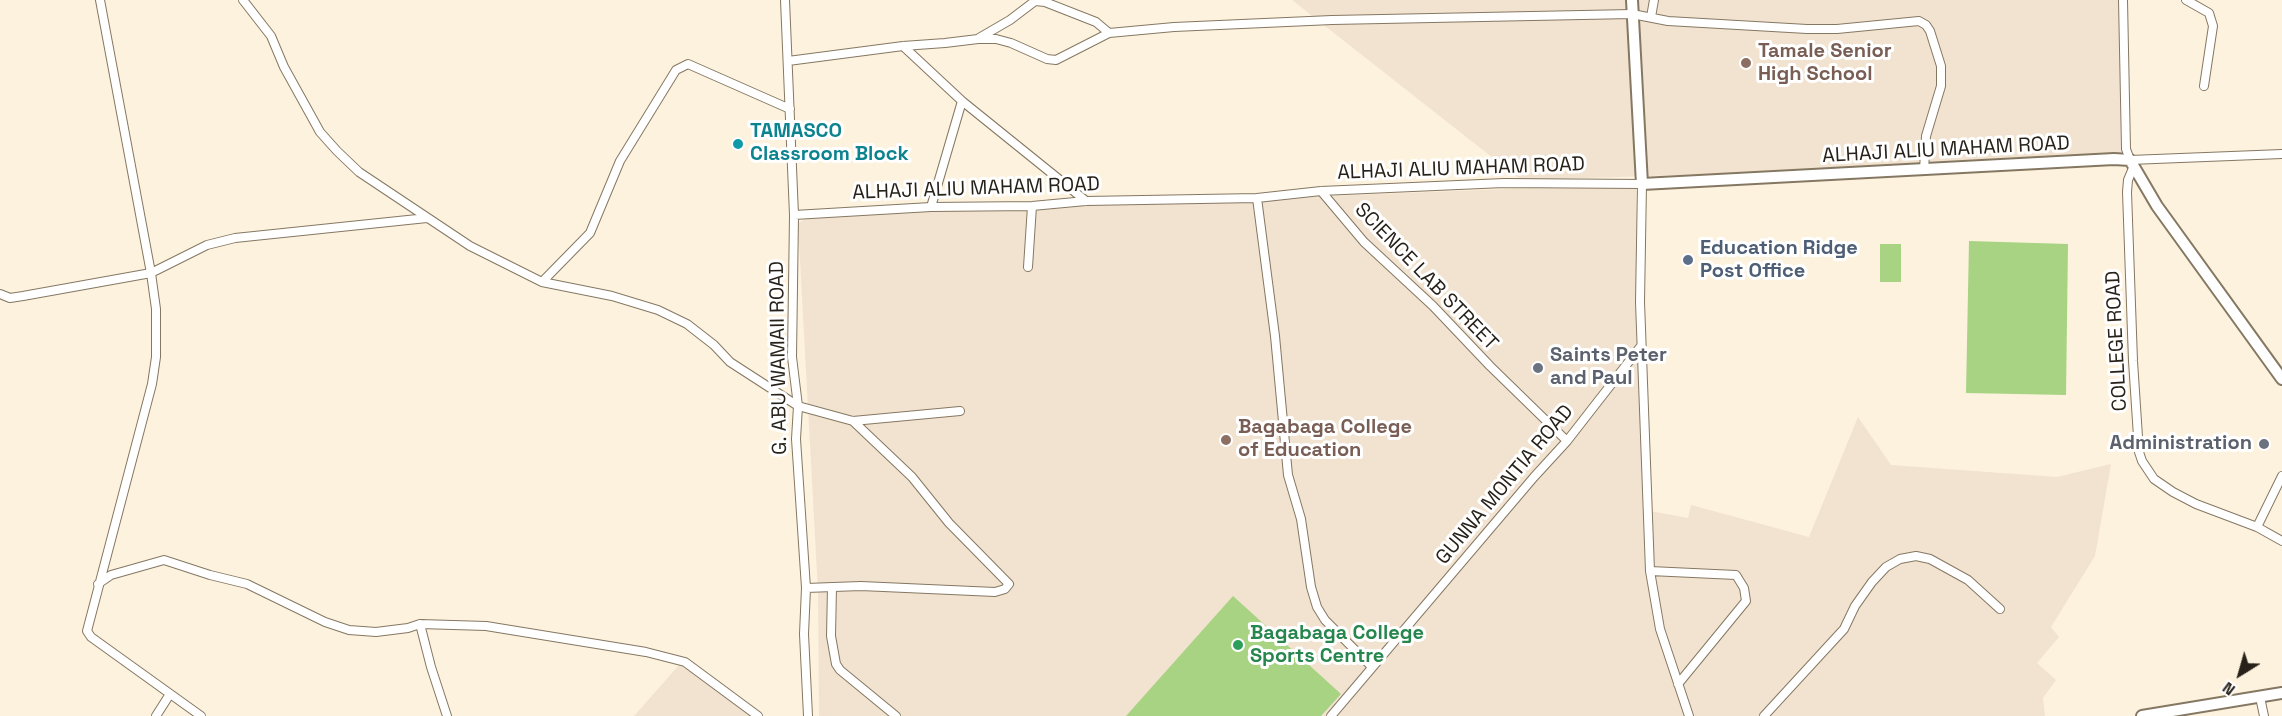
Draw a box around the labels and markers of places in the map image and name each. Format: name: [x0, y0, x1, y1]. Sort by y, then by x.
place label: Tamale Senior High School: [1758, 40, 1892, 87]
marker: Tamale Senior High School: [1739, 56, 1753, 70]
place label: TAMASCO Classroom Block: [750, 120, 909, 167]
marker: TAMASCO Classroom Block: [731, 137, 745, 151]
place label: Education Ridge Post Office: [1700, 237, 1858, 284]
marker: Education Ridge Post Office: [1681, 253, 1695, 267]
place label: Saints Peter and Paul: [1550, 344, 1667, 391]
marker: Saints Peter and Paul: [1531, 361, 1545, 375]
place label: Bagabaga College of Education: [1238, 416, 1412, 463]
place label: Administration: [2110, 432, 2252, 456]
marker: Bagabaga College of Education: [1219, 433, 1233, 447]
marker: Administration: [2257, 437, 2271, 451]
place label: Bagabaga College Sports Centre: [1250, 622, 1424, 669]
marker: Bagabaga College Sports Centre: [1231, 638, 1245, 652]

